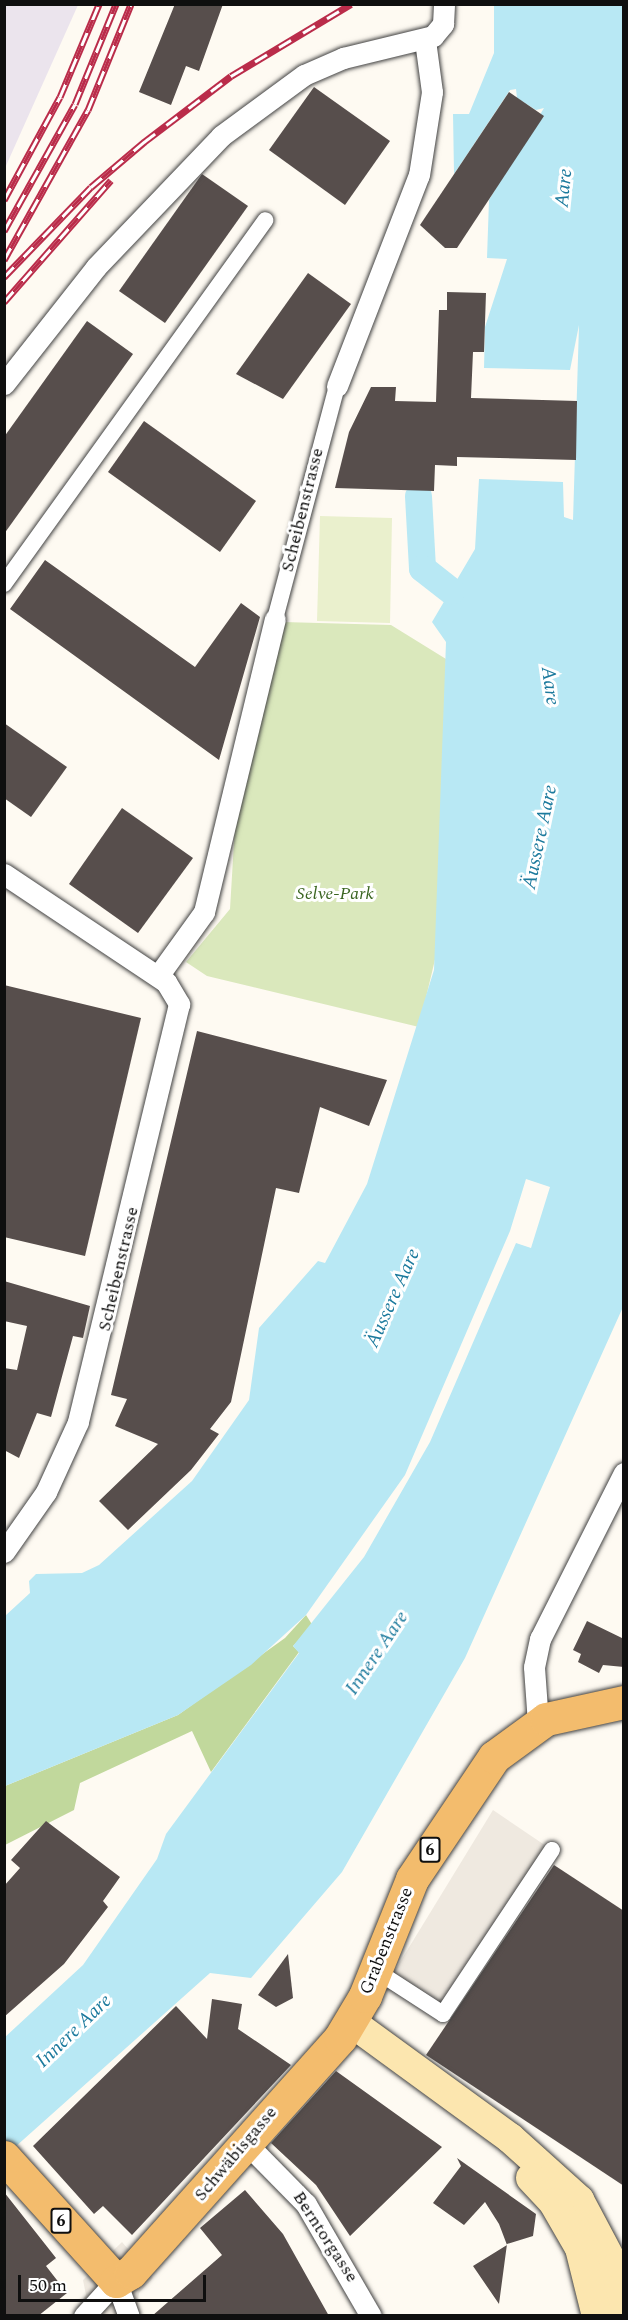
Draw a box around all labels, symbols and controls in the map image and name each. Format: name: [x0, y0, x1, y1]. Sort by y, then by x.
water label: Aare: [550, 167, 578, 209]
street label: Scheibenstrasse: [277, 446, 329, 574]
water label: Aare: [535, 665, 565, 707]
water label: Äussere Aare: [517, 783, 563, 891]
park label: Selve-Park: [296, 883, 374, 905]
street label: Scheibenstrasse: [94, 1205, 144, 1333]
water label: Äussere Aare: [361, 1245, 425, 1351]
water label: Innere Aare: [340, 1606, 414, 1700]
road number: 6: [420, 1837, 440, 1863]
street label: Grabenstrasse: [356, 1884, 418, 1998]
water label: Innere Aare: [31, 1989, 117, 2073]
street label: Schwäbisgasse: [190, 2102, 282, 2206]
street label: Berntorgasse: [288, 2187, 362, 2287]
road number: 6: [50, 2208, 72, 2234]
scale bar: [21, 2263, 208, 2301]
text: 50 m: [29, 2272, 67, 2299]

